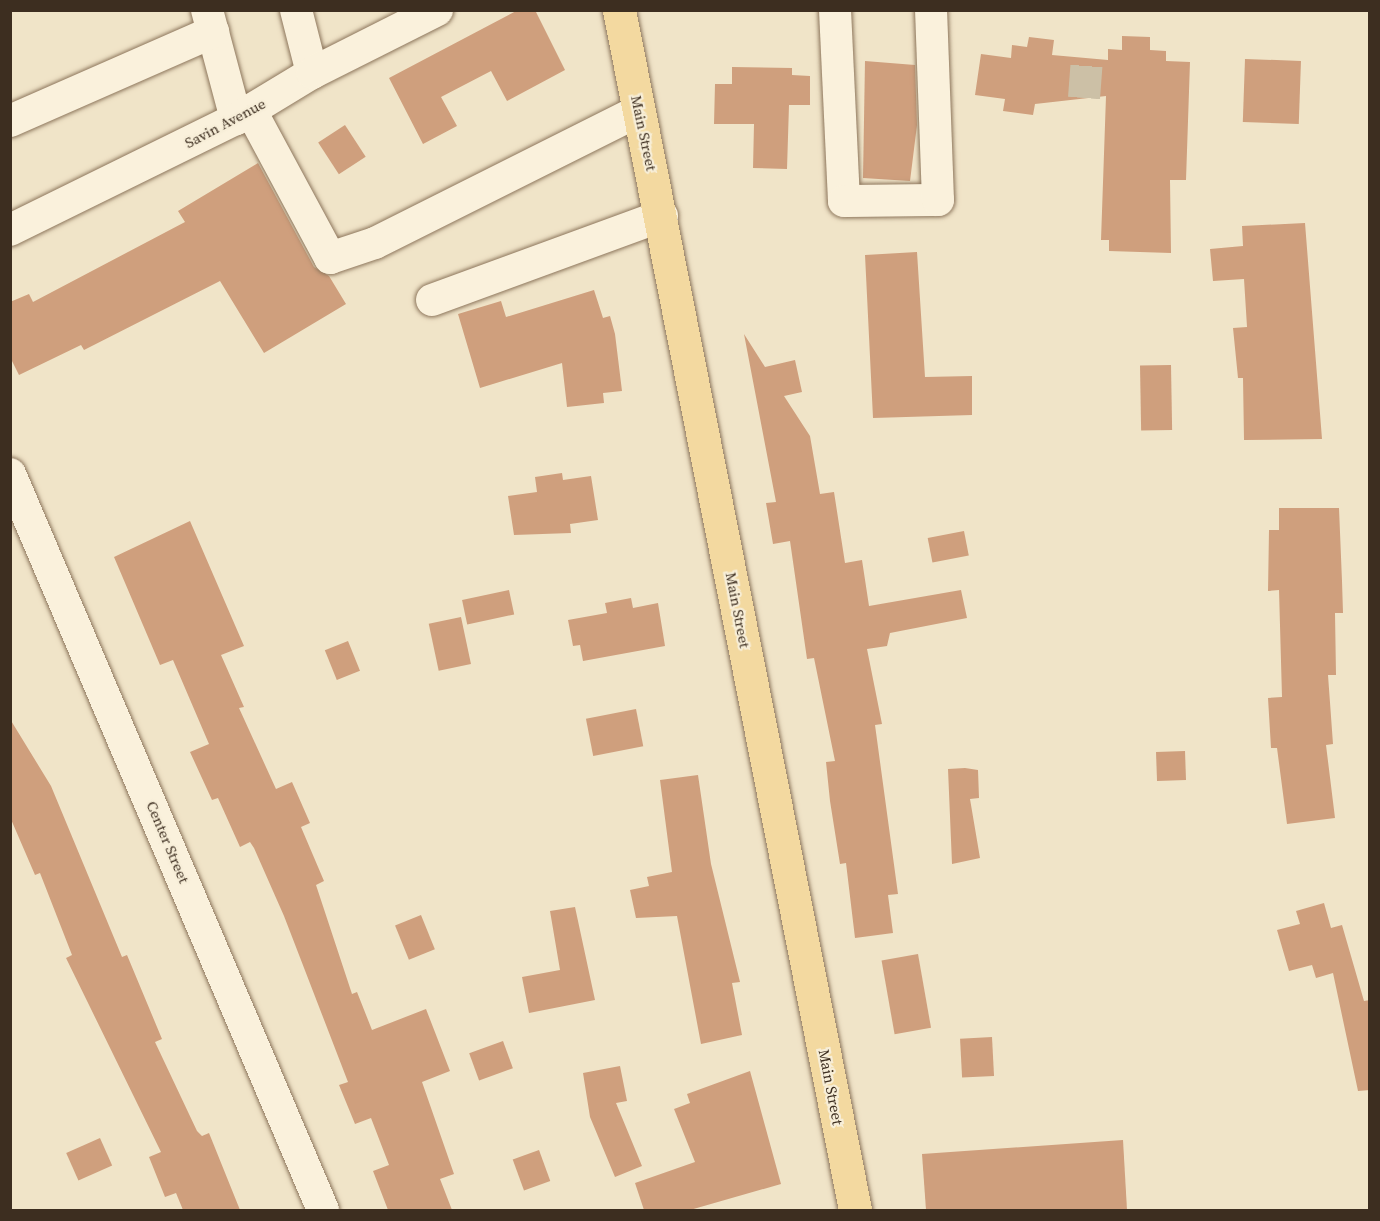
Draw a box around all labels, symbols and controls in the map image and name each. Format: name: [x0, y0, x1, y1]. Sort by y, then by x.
street label: Savin Avenue: [182, 94, 268, 152]
street label: Main Street: [627, 94, 661, 172]
street label: Main Street: [722, 571, 754, 649]
street label: Center Street: [143, 798, 193, 886]
street label: Main Street: [815, 1048, 847, 1126]

